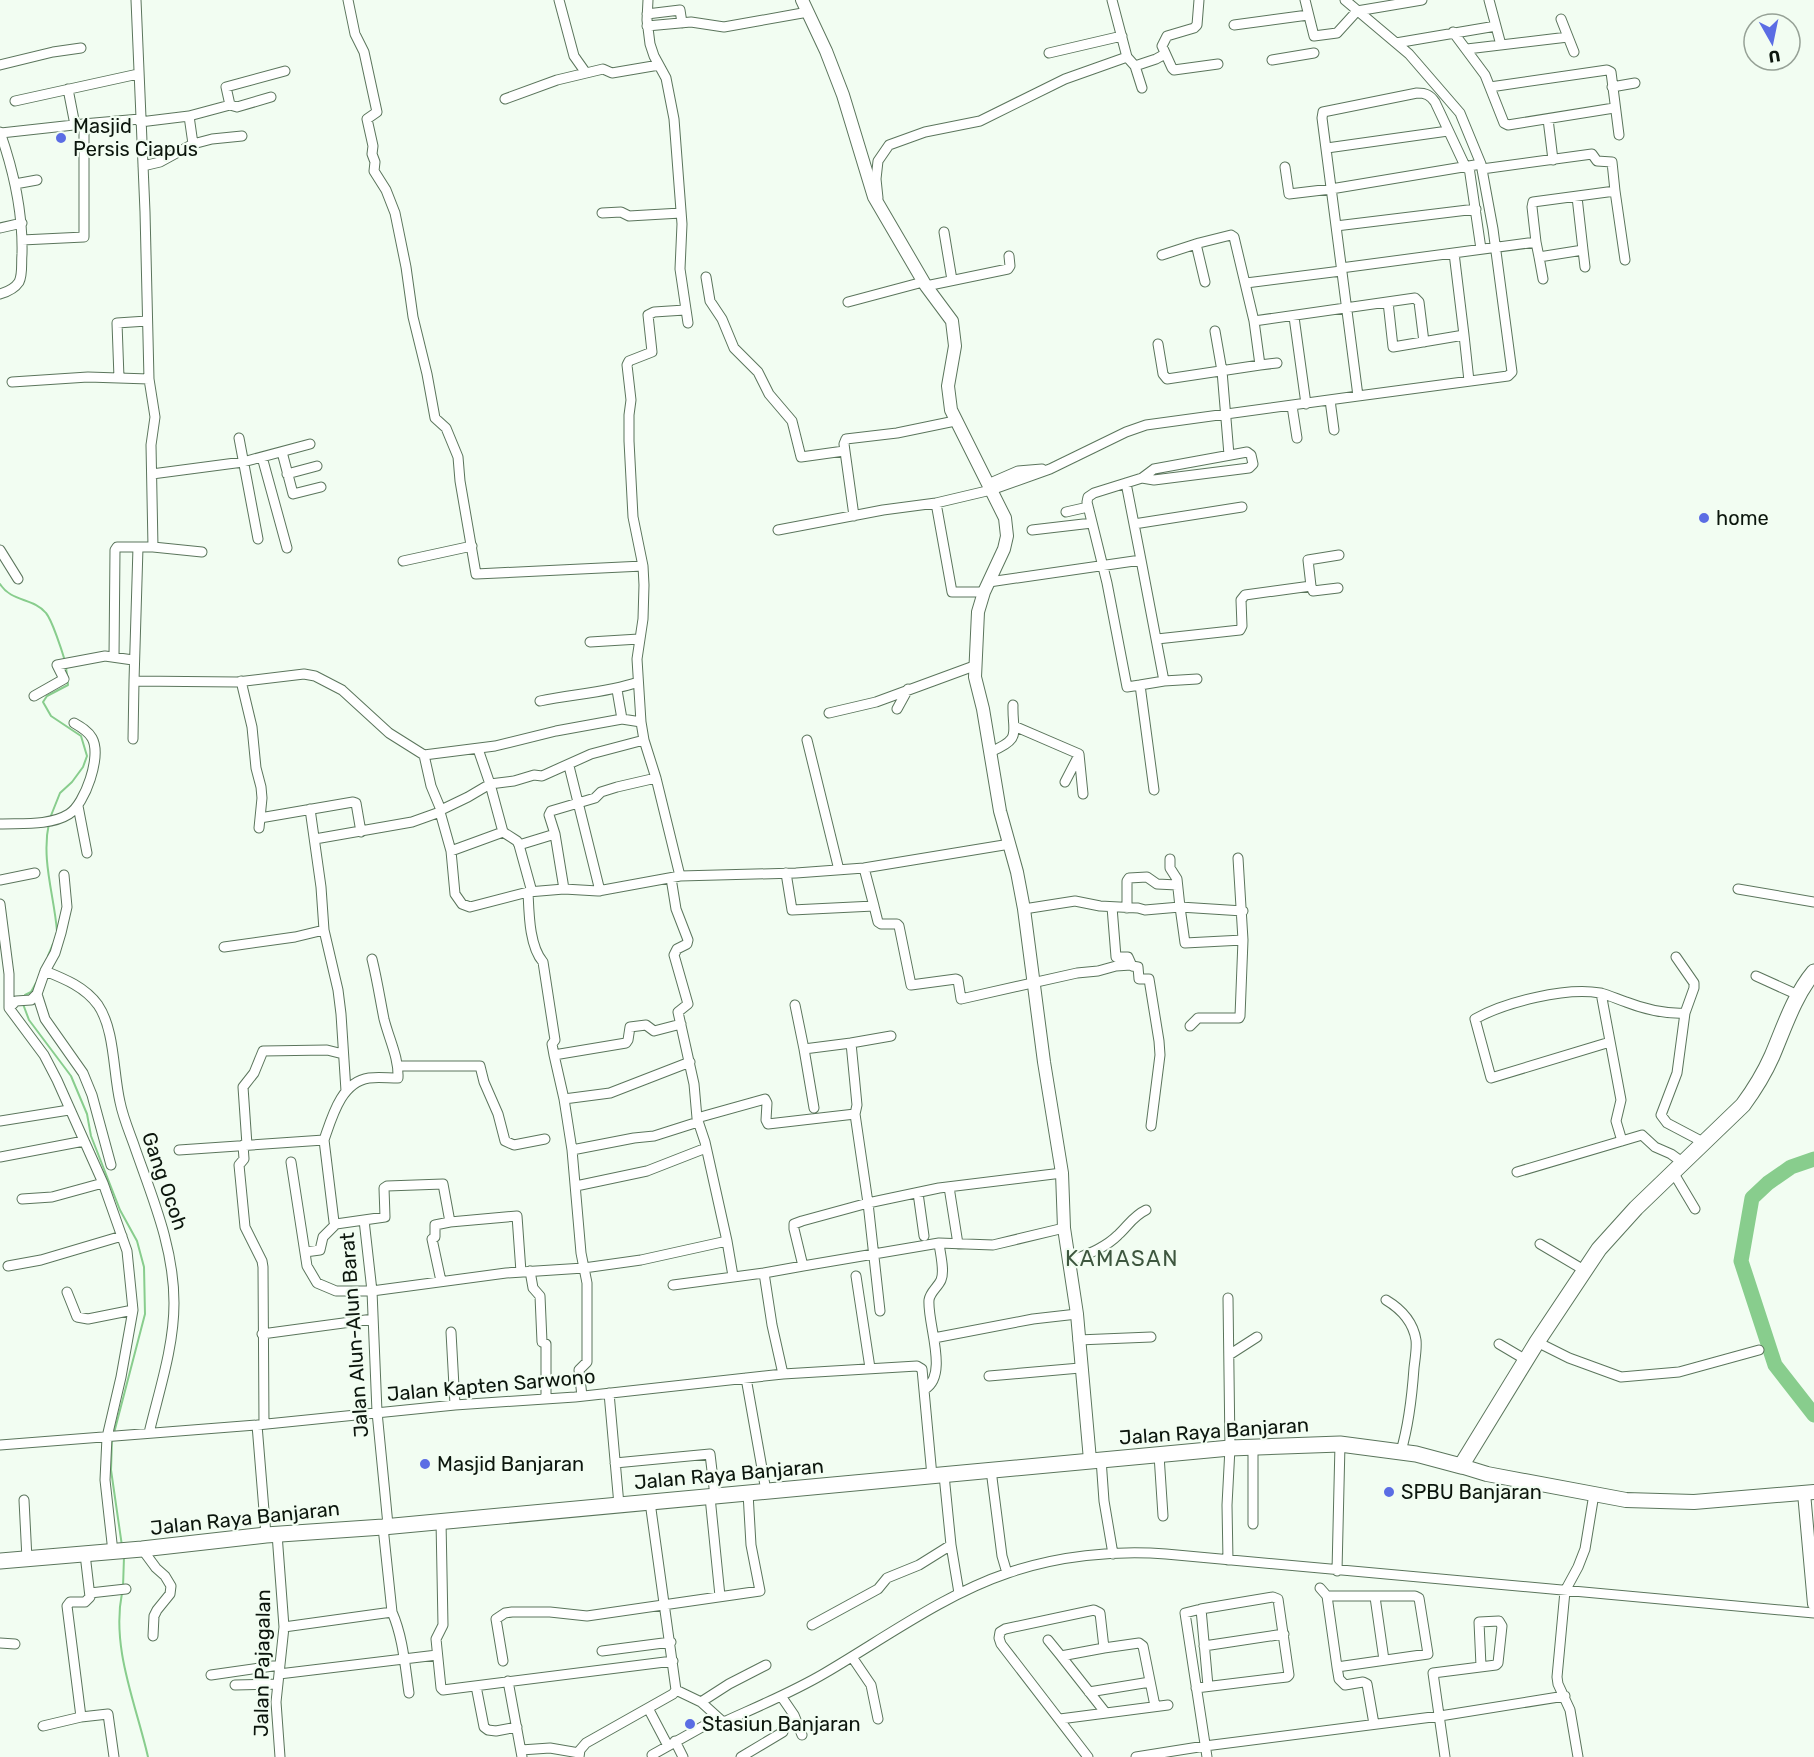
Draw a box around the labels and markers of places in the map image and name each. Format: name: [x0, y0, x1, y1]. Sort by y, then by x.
place label: Masjid Persis Ciapus: [73, 114, 198, 161]
marker: Masjid Persis Ciapus: [54, 131, 68, 145]
place label: home: [1716, 506, 1769, 530]
marker: home: [1697, 511, 1711, 525]
place label: Masjid Banjaran: [437, 1452, 584, 1476]
marker: Masjid Banjaran: [418, 1457, 432, 1471]
place label: SPBU Banjaran: [1401, 1480, 1542, 1504]
marker: SPBU Banjaran: [1382, 1485, 1396, 1499]
place label: Stasiun Banjaran: [702, 1712, 861, 1736]
marker: Stasiun Banjaran: [683, 1717, 697, 1731]

